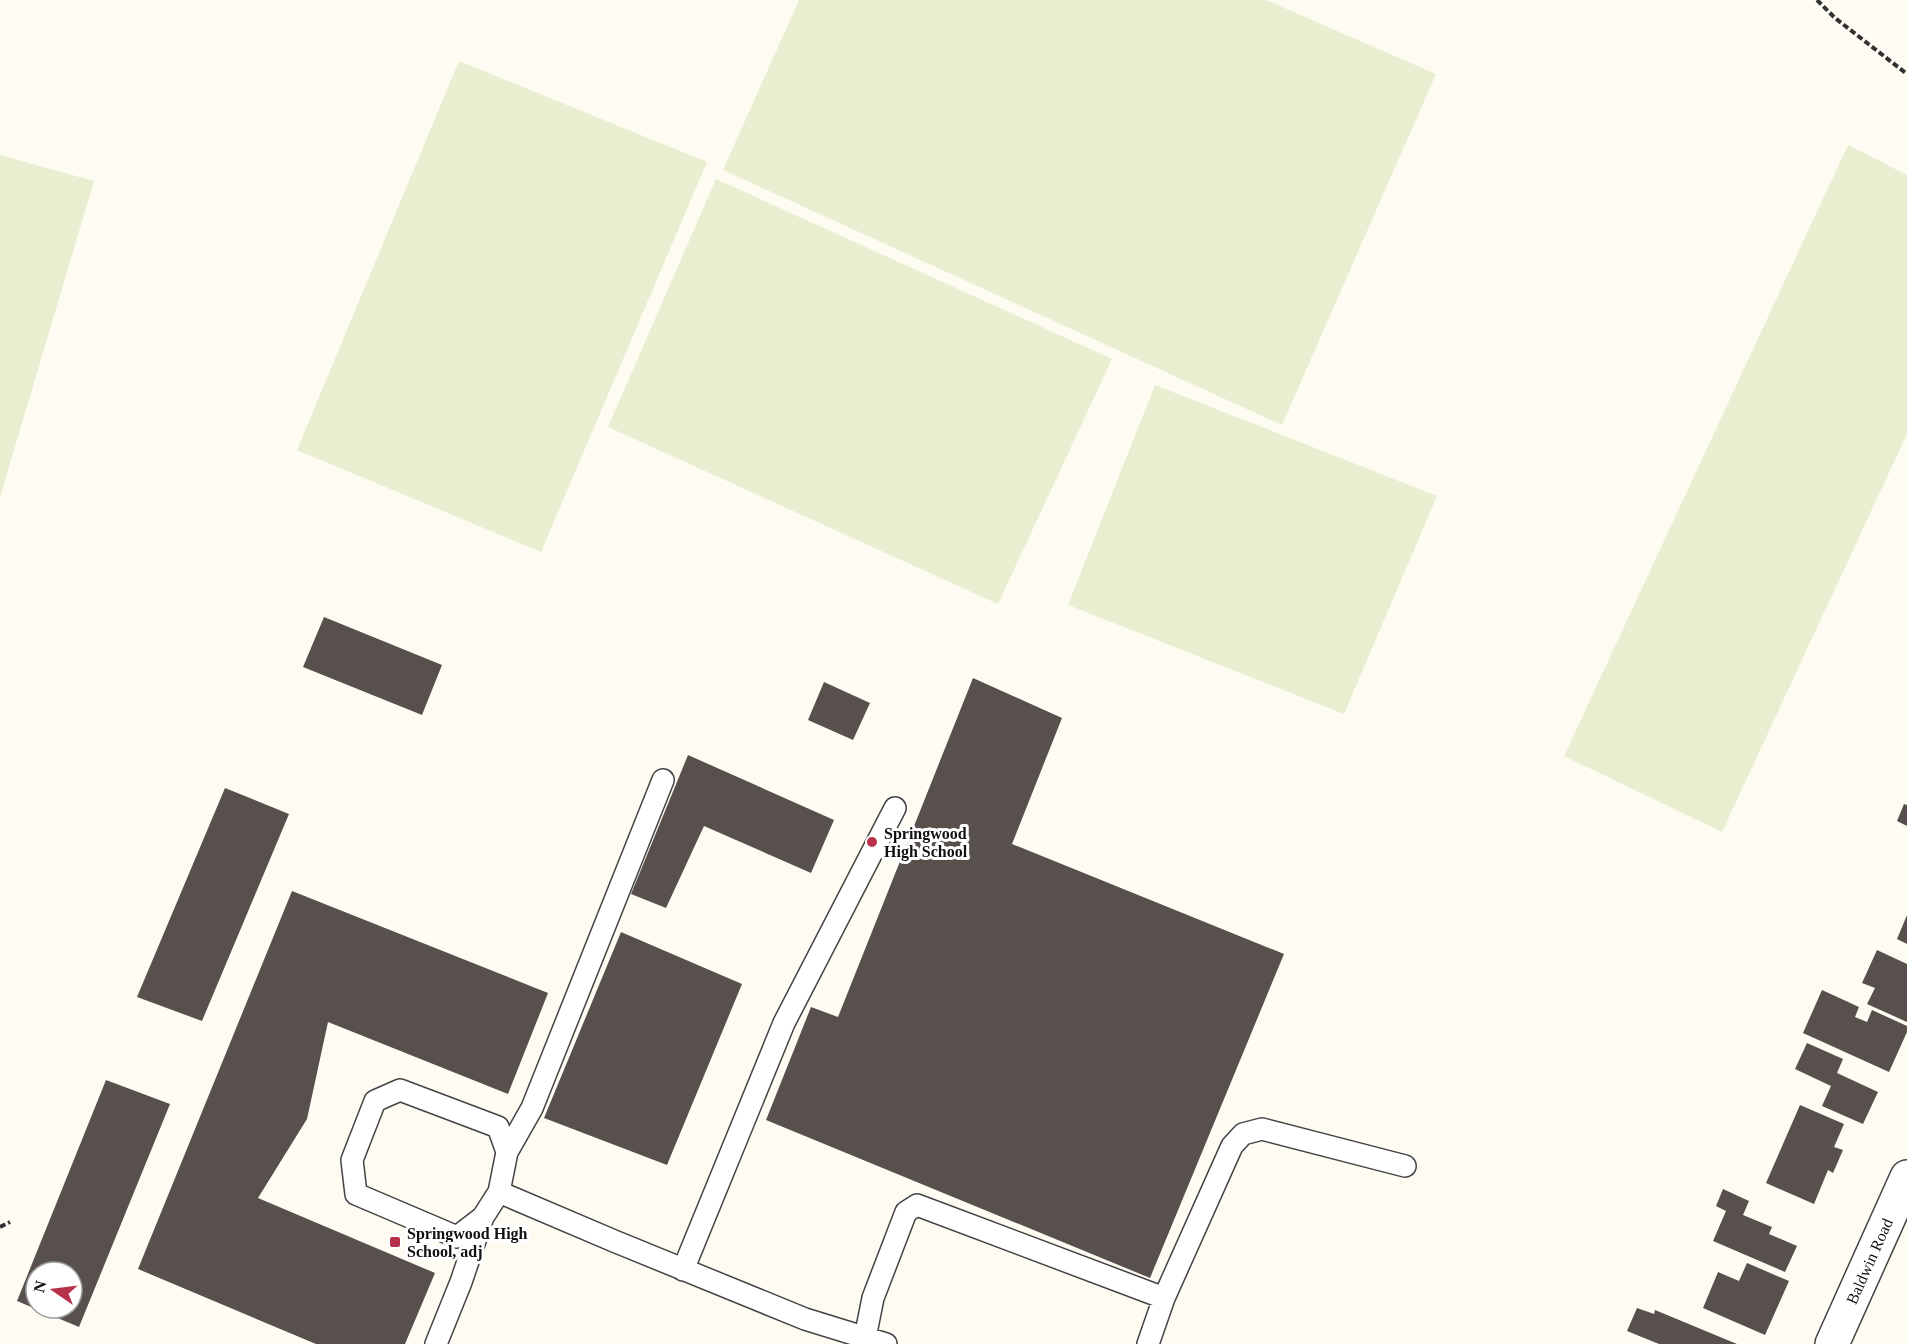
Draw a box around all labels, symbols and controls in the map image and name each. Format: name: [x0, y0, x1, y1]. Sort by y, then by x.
place label: Springwood High School: [884, 825, 968, 861]
marker: Springwood High School: [865, 835, 879, 849]
street label: Baldwin Road: [1843, 1216, 1896, 1307]
place label: Springwood High School, adj: [407, 1225, 528, 1261]
marker: Springwood High School, adj: [388, 1235, 402, 1249]
north arrow: [24, 1260, 84, 1320]
text: N: [30, 1278, 50, 1294]

